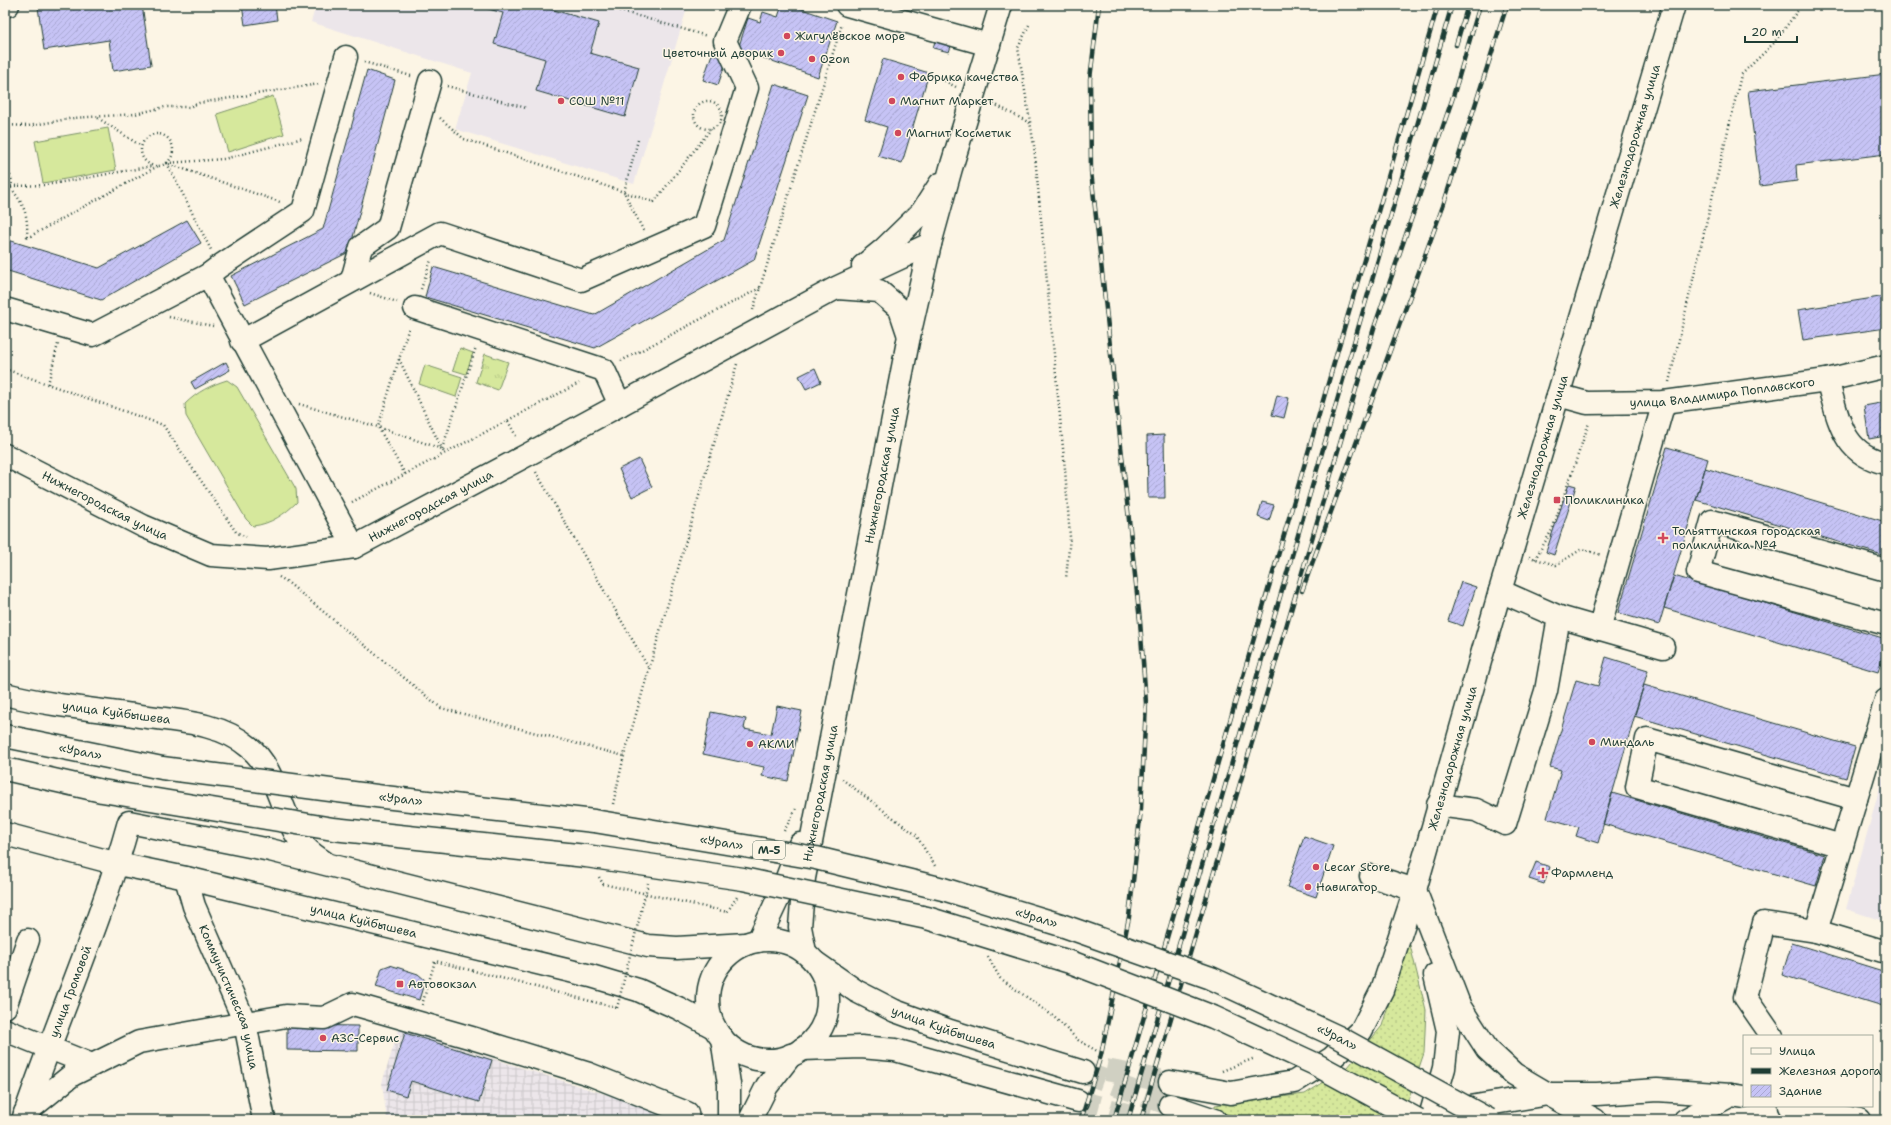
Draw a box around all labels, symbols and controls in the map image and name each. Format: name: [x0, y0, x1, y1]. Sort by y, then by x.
scale bar: [1745, 18, 1797, 44]
text: 20 m: [1751, 24, 1782, 40]
place label: Жигулёвское море: [795, 28, 905, 44]
marker: Жигулёвское море: [782, 31, 792, 41]
place label: Цветочный дворик: [662, 45, 774, 61]
marker: Цветочный дворик: [776, 48, 786, 58]
place label: Ozon: [820, 51, 850, 67]
marker: Ozon: [807, 54, 817, 64]
street label: Железнодорожная улица: [1606, 62, 1664, 210]
place label: Фабрика качества: [909, 69, 1019, 85]
marker: Фабрика качества: [896, 72, 906, 82]
place label: СОШ №11: [569, 93, 625, 109]
place label: Магнит Маркет: [900, 93, 994, 109]
marker: СОШ №11: [556, 96, 566, 106]
marker: Магнит Маркет: [887, 96, 897, 106]
place label: Магнит Косметик: [906, 125, 1012, 141]
marker: Магнит Косметик: [893, 128, 903, 138]
street label: Железнодорожная улица: [1514, 373, 1572, 521]
street label: улица Владимира Поплавского: [1630, 374, 1816, 410]
street label: Нижнегородская улица: [861, 405, 903, 545]
street label: Нижнегородская улица: [366, 466, 496, 546]
street label: Нижнегородская улица: [39, 467, 171, 544]
place label: Поликлиника: [1565, 492, 1644, 508]
marker: Поликлиника: [1552, 495, 1562, 505]
place label: Тольяттинская городская поликлиника №4: [1672, 523, 1821, 553]
marker: Тольяттинская городская поликлиника №4: [1657, 532, 1669, 544]
street label: Железнодорожная улица: [1424, 684, 1481, 832]
street label: улица Куйбышева: [61, 697, 172, 728]
street label: Нижнегородская улица: [799, 723, 842, 863]
place label: Миндаль: [1600, 734, 1654, 750]
place label: АКМИ: [758, 736, 795, 752]
marker: Миндаль: [1587, 737, 1597, 747]
street label: «Урал»: [58, 739, 104, 764]
marker: АКМИ: [745, 739, 755, 749]
street label: «Урал»: [378, 788, 424, 809]
street label: «Урал»: [699, 831, 745, 854]
road number: М-5: [753, 841, 785, 859]
place label: Lecar Store: [1324, 859, 1390, 875]
marker: Lecar Store: [1311, 862, 1321, 872]
place label: Фармленд: [1551, 865, 1613, 881]
marker: Фармленд: [1538, 868, 1548, 878]
place label: Навигатор: [1316, 879, 1378, 895]
marker: Навигатор: [1303, 882, 1313, 892]
street label: улица Куйбышева: [309, 900, 419, 942]
street label: «Урал»: [1013, 904, 1060, 932]
street label: Коммунистическая улица: [195, 922, 262, 1071]
street label: улица Громовой: [46, 943, 95, 1040]
place label: Автовокзал: [408, 976, 477, 992]
marker: Автовокзал: [395, 979, 405, 989]
street label: улица Куйбышева: [889, 1002, 998, 1053]
street label: «Урал»: [1314, 1020, 1361, 1054]
place label: АЗС-Сервис: [331, 1030, 399, 1046]
marker: АЗС-Сервис: [318, 1033, 328, 1043]
legend: [1743, 1035, 1873, 1107]
text: Улица: [1779, 1043, 1816, 1059]
text: Железная дорога: [1779, 1063, 1882, 1079]
text: Здание: [1779, 1083, 1823, 1099]

